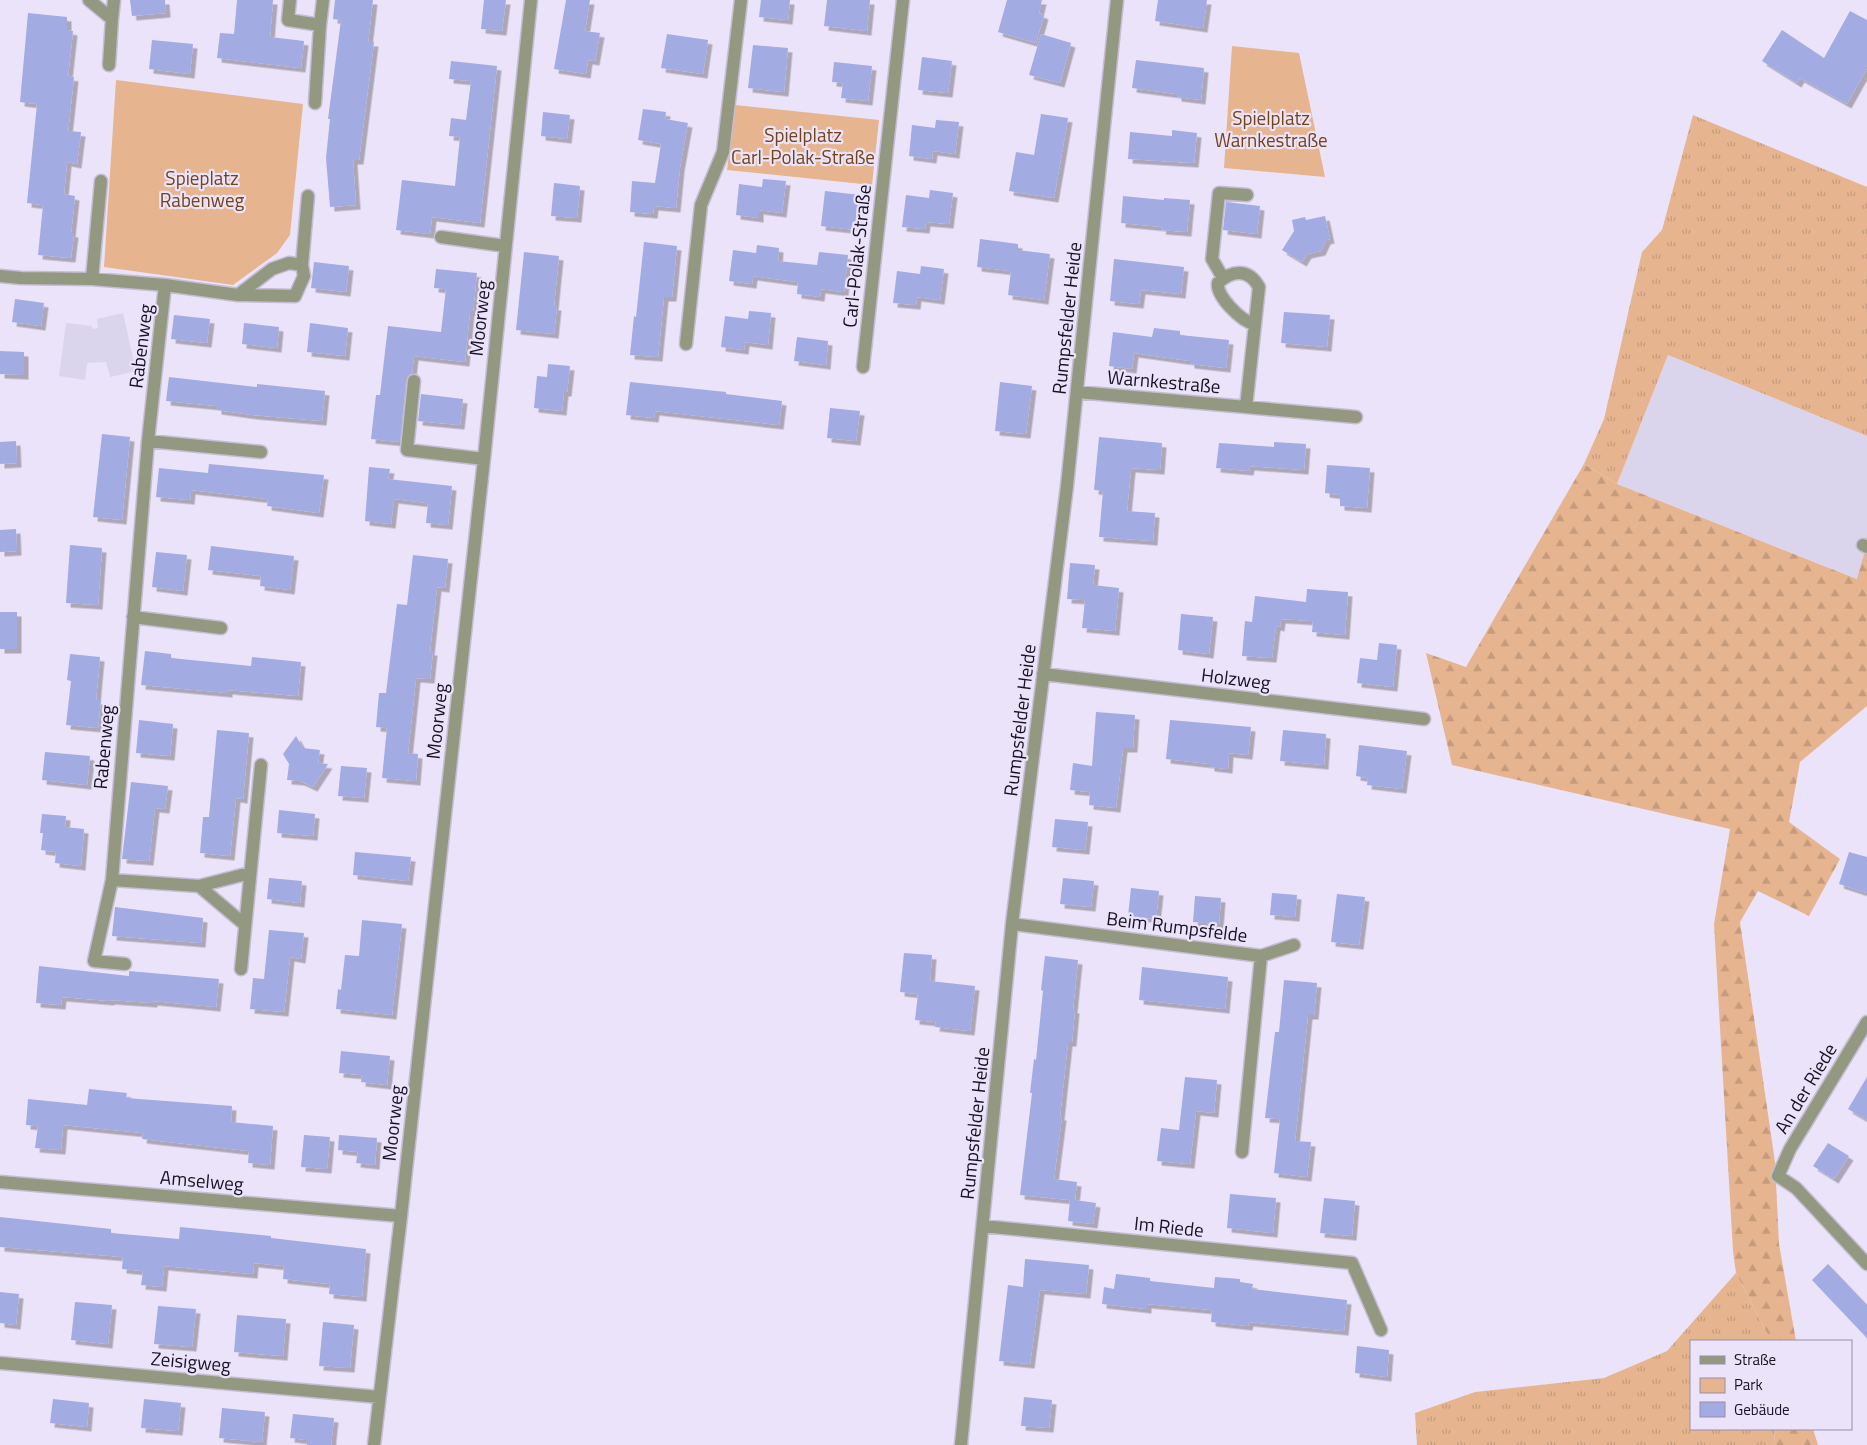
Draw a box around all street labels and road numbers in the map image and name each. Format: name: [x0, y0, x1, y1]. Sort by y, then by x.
street label: Carl-Polak-Straße: [834, 183, 878, 329]
street label: Rumpsfelder Heide: [1044, 240, 1088, 396]
street label: Moorweg: [461, 278, 497, 357]
street label: Rabenweg: [120, 302, 160, 390]
street label: Warnkestraße: [1106, 362, 1222, 400]
street label: Rumpsfelder Heide: [995, 642, 1043, 798]
street label: Holzweg: [1200, 659, 1273, 697]
street label: Moorweg: [418, 681, 454, 760]
street label: Rabenweg: [85, 703, 121, 790]
street label: Beim Rumpsfelde: [1105, 903, 1249, 949]
street label: An der Riede: [1767, 1037, 1843, 1139]
street label: Rumpsfelder Heide: [952, 1045, 996, 1201]
street label: Moorweg: [374, 1083, 410, 1162]
street label: Amselweg: [159, 1162, 245, 1198]
street label: Im Riede: [1133, 1208, 1205, 1244]
street label: Zeisigweg: [150, 1343, 232, 1379]

